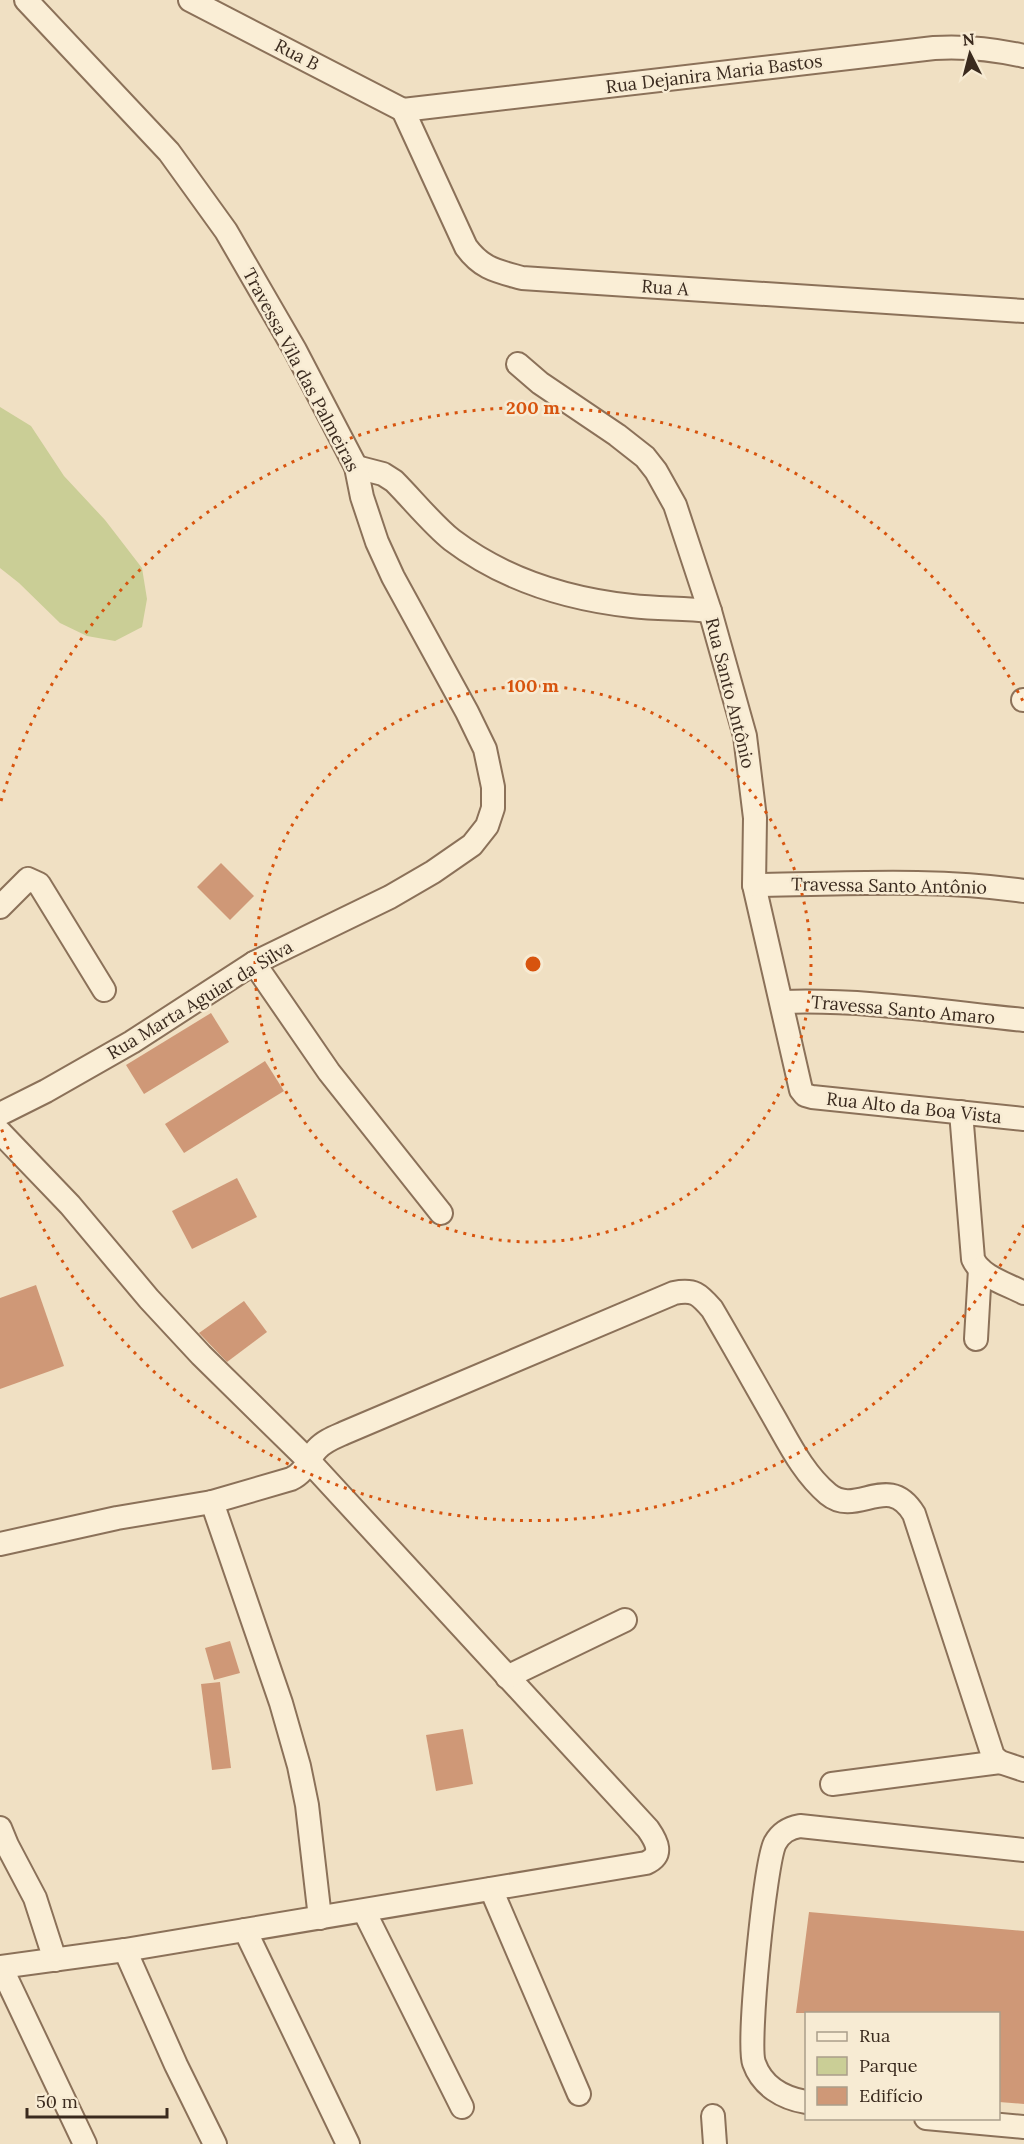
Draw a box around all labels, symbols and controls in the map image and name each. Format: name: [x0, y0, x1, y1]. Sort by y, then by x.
north arrow: [940, 24, 1000, 84]
text: N: [961, 28, 976, 50]
street label: Rua B: [271, 34, 324, 76]
street label: Rua Dejanira Maria Bastos: [604, 49, 824, 98]
street label: Travessa Vila das Palmeiras: [238, 264, 365, 475]
street label: Rua A: [641, 274, 690, 301]
text: 200 m: [506, 396, 560, 419]
street label: Rua Santo Antônio: [701, 615, 760, 771]
text: 100 m: [507, 674, 559, 697]
street label: Travessa Santo Antônio: [791, 872, 987, 899]
street label: Rua Marta Aguiar da Silva: [103, 935, 297, 1064]
centre of rings: [523, 954, 543, 974]
street label: Travessa Santo Amaro: [810, 990, 996, 1029]
street label: Rua Alto da Boa Vista: [825, 1087, 1003, 1128]
legend: [805, 2012, 1000, 2120]
text: Rua: [859, 2024, 890, 2047]
text: Parque: [859, 2054, 918, 2077]
scale bar: [27, 2081, 166, 2119]
text: Edifício: [859, 2084, 923, 2107]
text: 50 m: [36, 2090, 78, 2113]

